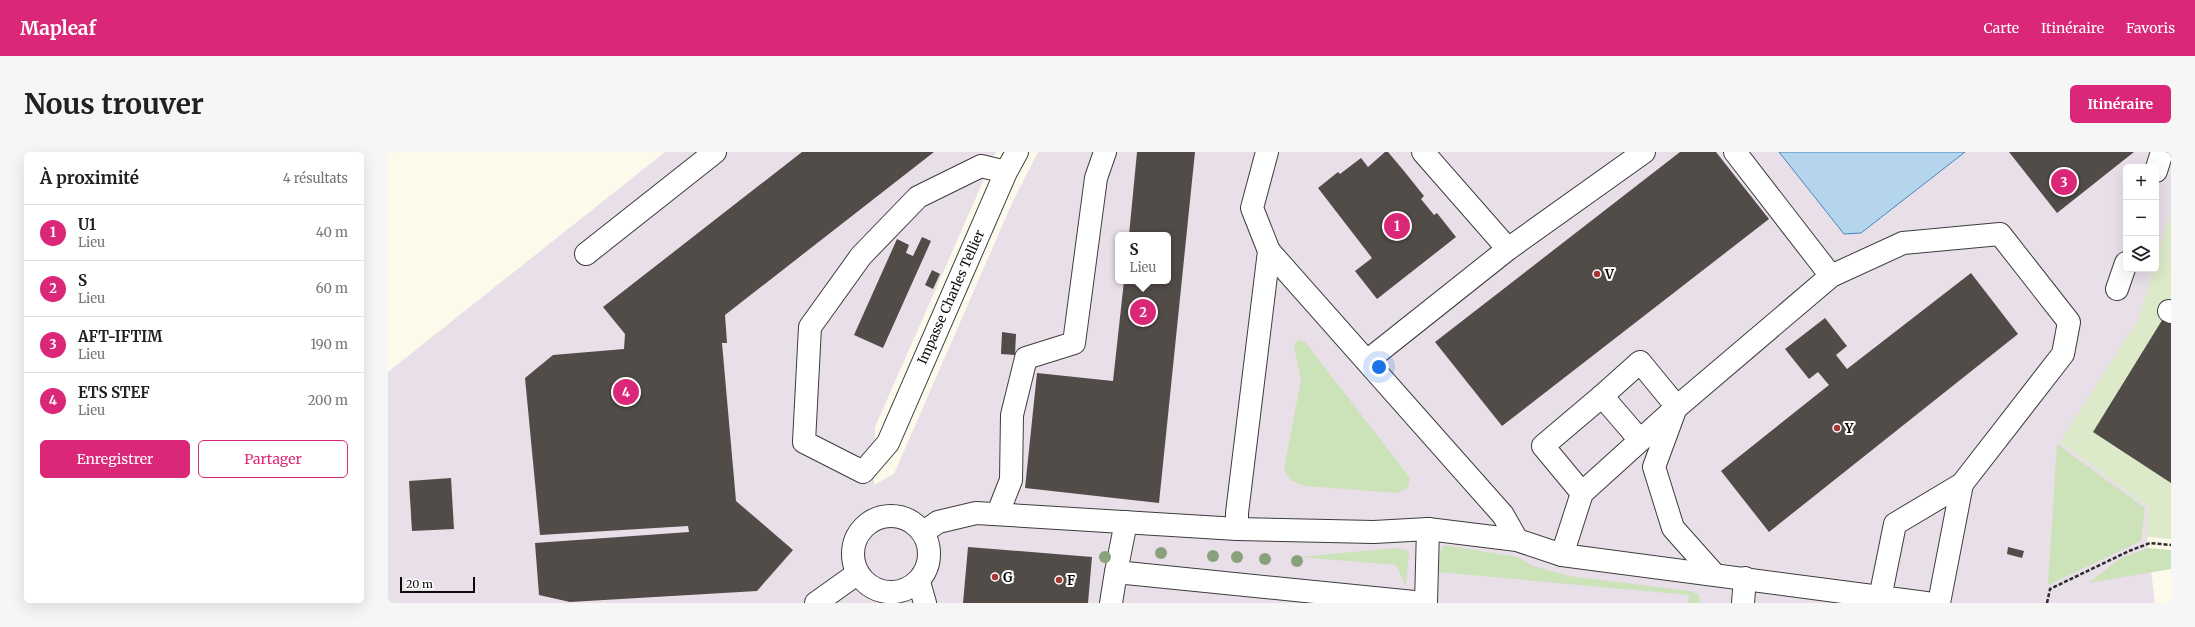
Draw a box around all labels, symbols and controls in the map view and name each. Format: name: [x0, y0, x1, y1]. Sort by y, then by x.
text: Mapleaf: [20, 16, 96, 40]
text: Carte: [1984, 19, 2019, 37]
text: Itinéraire: [2041, 19, 2104, 37]
text: Favoris: [2126, 19, 2175, 37]
button: Itinéraire: [2070, 85, 2171, 123]
text: Nous trouver: [24, 86, 204, 122]
map controls: [2123, 164, 2159, 272]
button: +: [2123, 164, 2159, 200]
text: À proximité: [40, 167, 139, 189]
pin: 3: [2051, 167, 2077, 197]
text: 4 résultats: [283, 170, 348, 187]
button: −: [2123, 200, 2159, 236]
pin: 1: [1384, 211, 1410, 241]
text: U1: [78, 215, 96, 234]
text: 1: [50, 224, 56, 241]
text: 40 m: [316, 224, 348, 241]
street label: Impasse Charles Tellier: [914, 227, 988, 367]
popup: [1115, 232, 1171, 284]
text: Lieu: [78, 234, 105, 251]
button: layers: [2123, 236, 2159, 272]
text: S: [1129, 240, 1138, 259]
text: Lieu: [1129, 259, 1157, 276]
place label: V: [1604, 266, 1615, 283]
marker: V: [1592, 269, 1602, 279]
text: S: [78, 271, 87, 290]
text: 2: [49, 280, 57, 297]
text: 60 m: [316, 280, 348, 297]
text: Lieu: [78, 290, 105, 307]
pin: 2: [1130, 297, 1156, 327]
text: AFT-IFTIM: [78, 327, 163, 346]
text: 3: [49, 336, 57, 353]
text: 190 m: [311, 336, 348, 353]
text: Lieu: [78, 346, 105, 363]
your location: [1369, 357, 1389, 377]
pin: 4: [613, 377, 639, 407]
text: ETS STEF: [78, 383, 150, 402]
text: 4: [49, 392, 57, 409]
text: 200 m: [308, 392, 348, 409]
text: Lieu: [78, 402, 105, 419]
place label: Y: [1844, 420, 1854, 437]
marker: Y: [1832, 423, 1842, 433]
button: Enregistrer: [40, 440, 190, 478]
button: Partager: [198, 440, 348, 478]
place label: G: [1003, 569, 1013, 586]
marker: G: [990, 572, 1000, 582]
place label: F: [1067, 572, 1075, 589]
scale bar: [400, 575, 475, 594]
marker: F: [1054, 575, 1064, 585]
text: 20 m: [406, 577, 433, 591]

